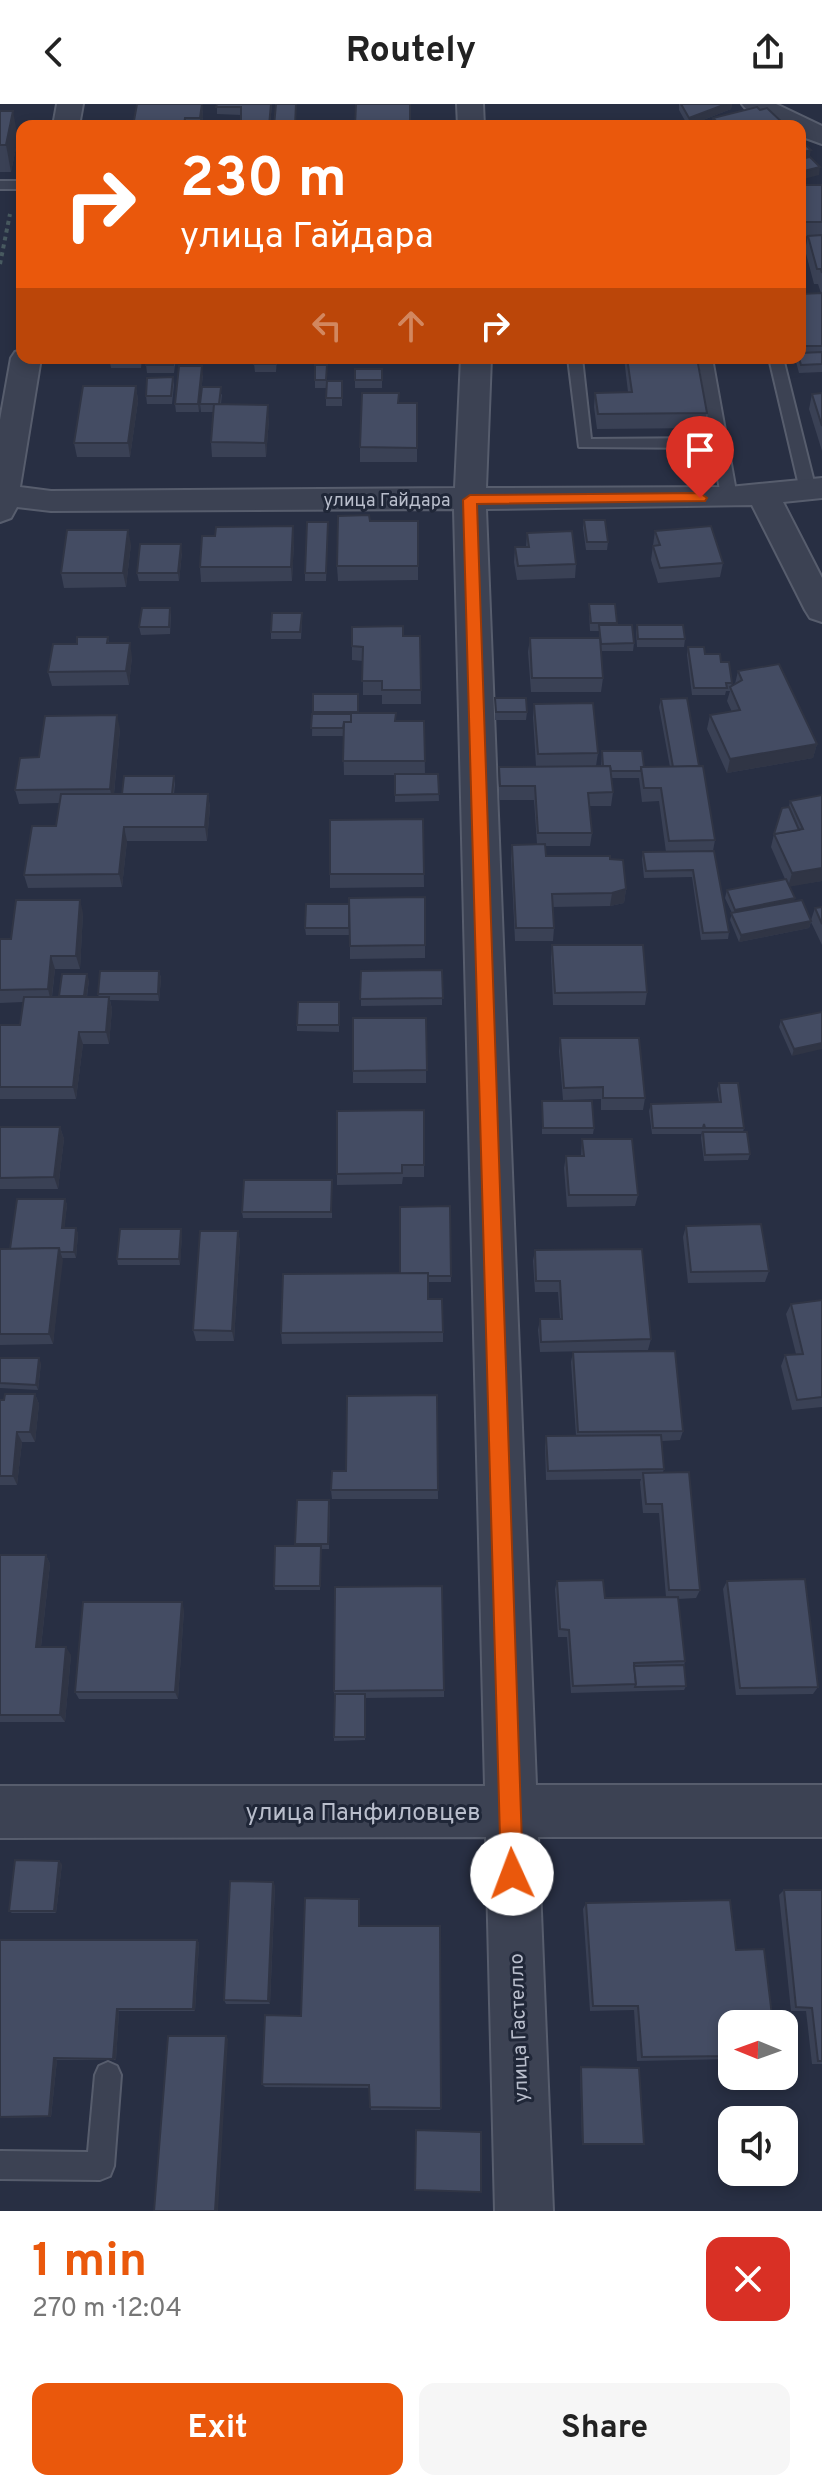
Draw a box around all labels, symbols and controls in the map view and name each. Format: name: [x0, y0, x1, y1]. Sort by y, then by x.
text: Routely: [346, 29, 476, 75]
icon: back: [32, 30, 76, 74]
icon: share: [746, 30, 790, 74]
text: 230 m: [180, 146, 347, 216]
icon: right: [48, 152, 152, 256]
text: улица Гайдара: [180, 215, 434, 261]
icon: left: [305, 304, 349, 348]
icon: ahead: [389, 304, 433, 348]
icon: right: [473, 304, 517, 348]
pin: [666, 416, 734, 498]
icon: arrive: [678, 428, 722, 472]
street label: улица Гайдара: [324, 490, 450, 513]
street label: улица Панфиловцев: [245, 1799, 481, 1829]
position arrow: [470, 1832, 554, 1916]
street label: улица Гастелло: [504, 1953, 536, 2103]
north arrow: [718, 2010, 798, 2090]
map controls: [718, 2010, 798, 2186]
button: sound: [718, 2106, 798, 2186]
text: 1 min: [32, 2233, 147, 2293]
button: close: [706, 2237, 790, 2321]
text: 270 m · 12:04: [32, 2293, 182, 2326]
button: Exit: [32, 2383, 403, 2475]
button: Share: [419, 2383, 790, 2475]

